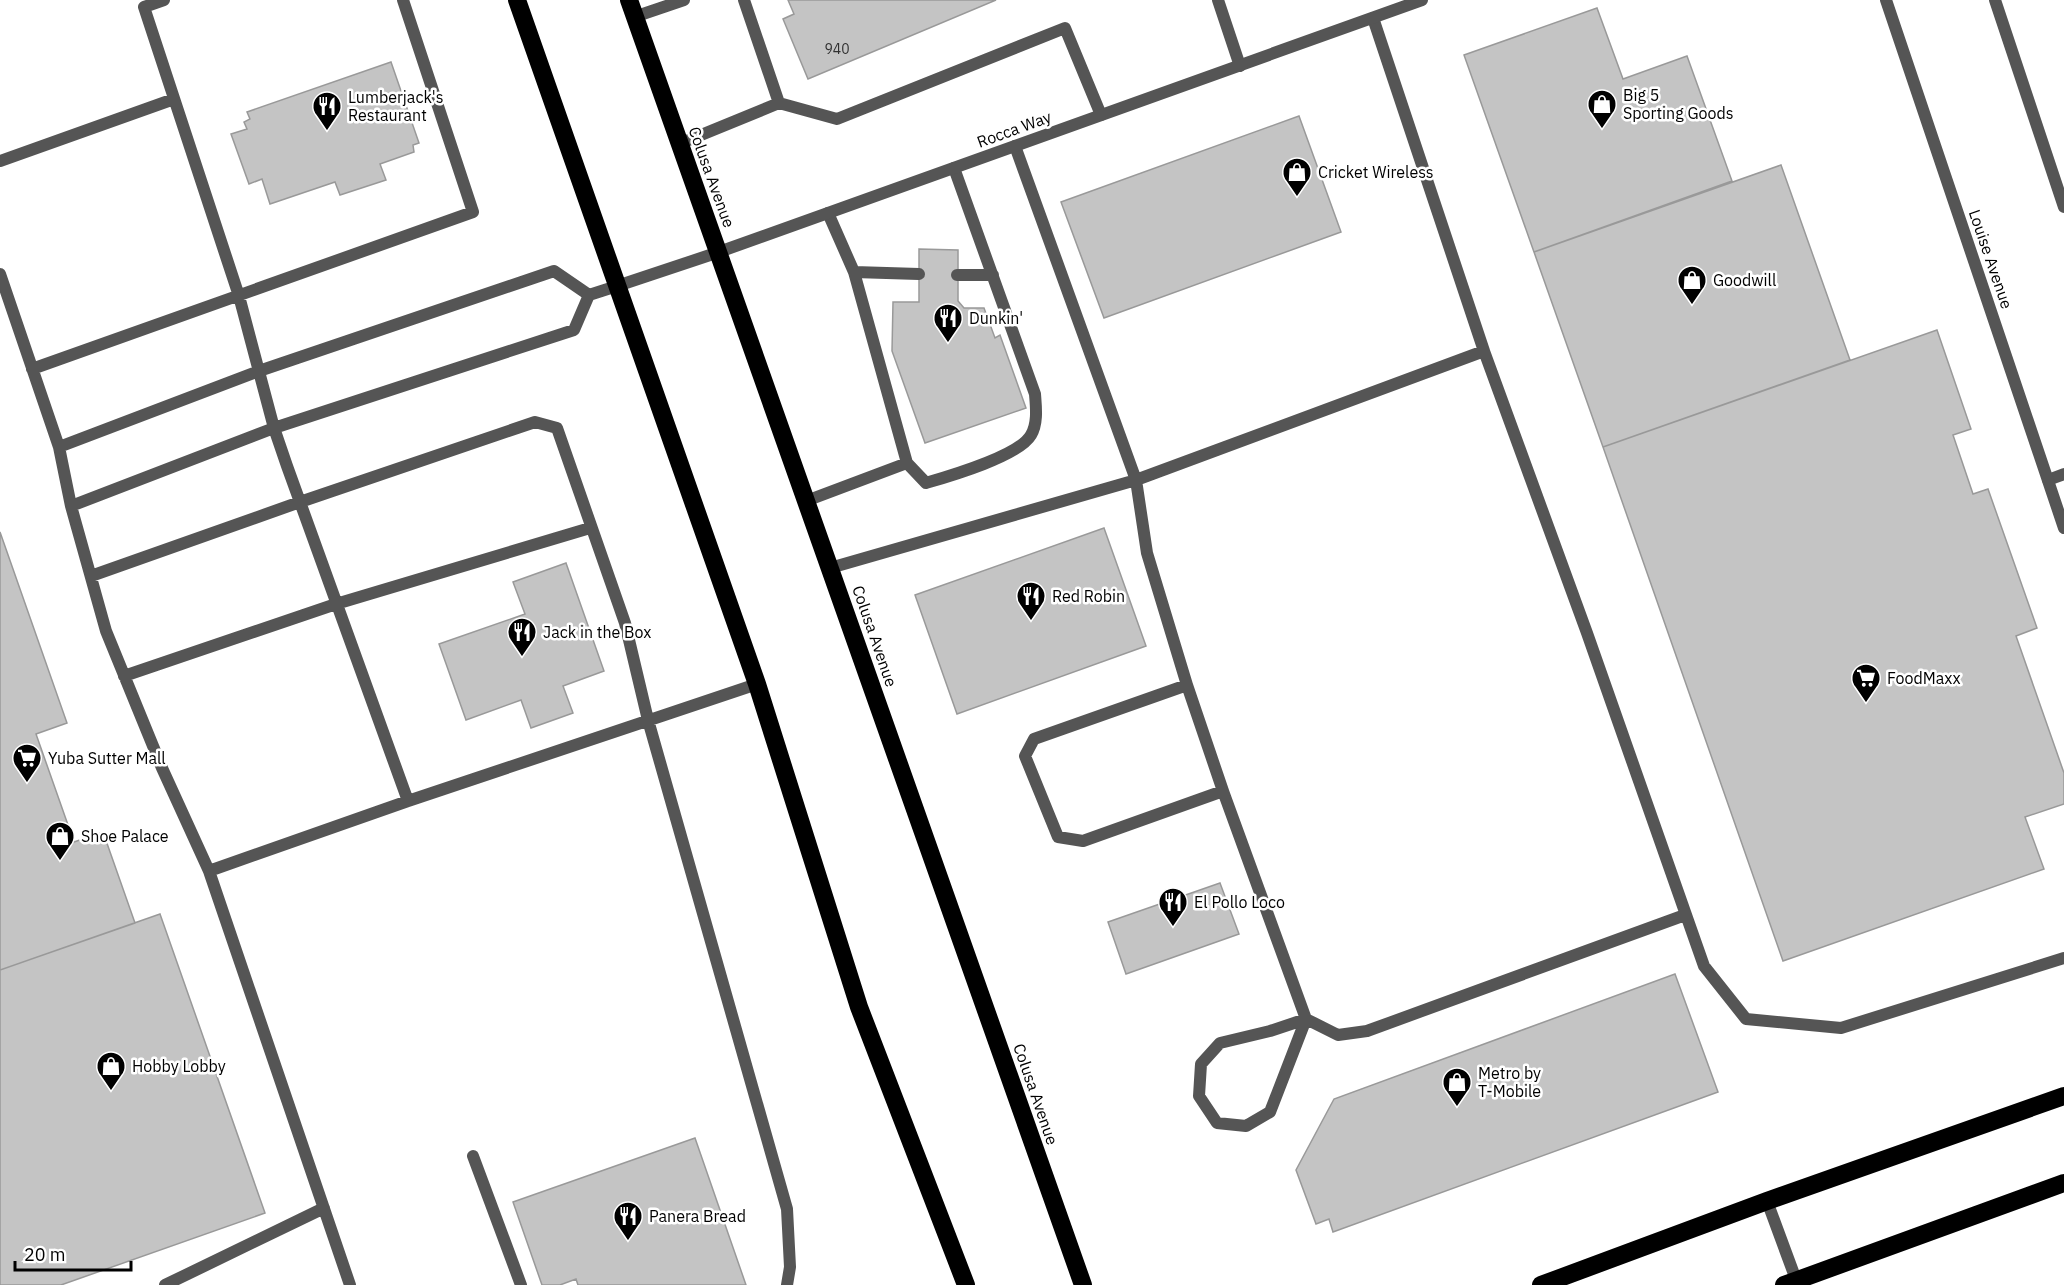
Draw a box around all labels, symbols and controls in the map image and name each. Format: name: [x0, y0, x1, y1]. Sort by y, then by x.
house number: 940: [824, 40, 850, 58]
place label: Big 5 Sporting Goods: [1623, 85, 1734, 123]
place label: Lumberjack's Restaurant: [348, 87, 444, 125]
shop icon: Big 5 Sporting Goods: [1586, 88, 1618, 130]
restaurant icon: Lumberjack's Restaurant: [311, 90, 343, 132]
street label: Rocca Way: [974, 106, 1054, 152]
street label: Colusa Avenue: [684, 124, 740, 230]
shop icon: Cricket Wireless: [1281, 156, 1313, 198]
place label: Cricket Wireless: [1318, 162, 1434, 182]
street label: Louise Avenue: [1965, 207, 2017, 311]
shop icon: Goodwill: [1676, 264, 1708, 306]
place label: Goodwill: [1713, 270, 1776, 290]
restaurant icon: Dunkin': [932, 302, 964, 344]
place label: Dunkin': [969, 308, 1023, 328]
restaurant icon: Red Robin: [1015, 580, 1047, 622]
street label: Colusa Avenue: [848, 583, 902, 690]
place label: Red Robin: [1052, 586, 1125, 606]
restaurant icon: Jack in the Box: [506, 616, 538, 658]
place label: Jack in the Box: [543, 622, 651, 642]
supermarket icon: FoodMaxx: [1850, 662, 1882, 704]
place label: FoodMaxx: [1887, 668, 1961, 688]
supermarket icon: Yuba Sutter Mall: [11, 742, 43, 784]
place label: Yuba Sutter Mall: [48, 748, 166, 768]
shop icon: Shoe Palace: [44, 820, 76, 862]
place label: Shoe Palace: [81, 826, 169, 846]
restaurant icon: El Pollo Loco: [1157, 886, 1189, 928]
place label: El Pollo Loco: [1194, 892, 1285, 912]
street label: Colusa Avenue: [1009, 1041, 1063, 1148]
shop icon: Hobby Lobby: [95, 1050, 127, 1092]
place label: Hobby Lobby: [132, 1056, 226, 1076]
place label: Metro by T-Mobile: [1478, 1063, 1541, 1101]
shop icon: Metro by T-Mobile: [1441, 1066, 1473, 1108]
restaurant icon: Panera Bread: [612, 1200, 644, 1242]
place label: Panera Bread: [649, 1206, 746, 1226]
scale bar: [15, 1234, 130, 1272]
text: 20 m: [24, 1243, 66, 1266]

